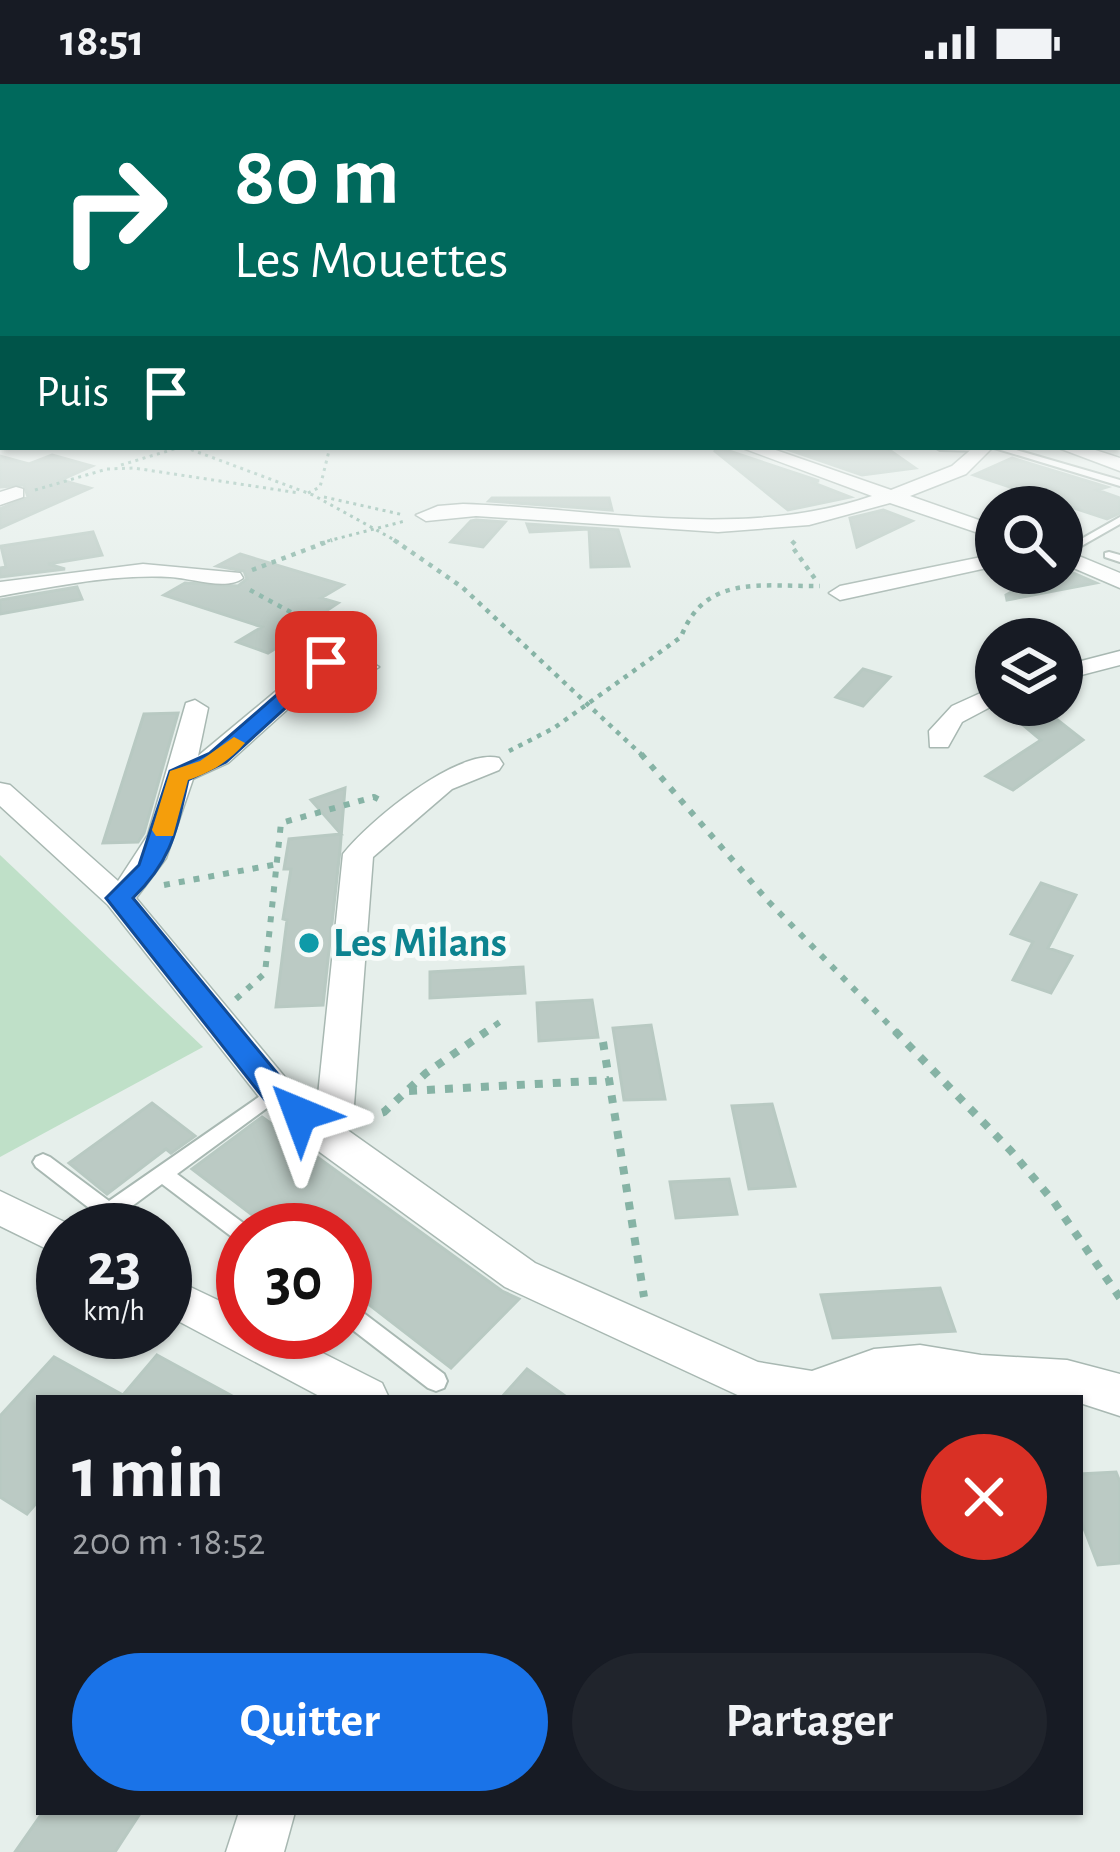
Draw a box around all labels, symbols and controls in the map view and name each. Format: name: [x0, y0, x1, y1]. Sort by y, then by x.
text: 18:51: [60, 19, 144, 64]
icon: right: [36, 132, 192, 288]
text: 80 m: [234, 136, 400, 220]
text: Les Mouettes: [234, 234, 508, 288]
icon: arrive: [133, 360, 199, 426]
text: Puis: [36, 370, 109, 415]
map controls: [975, 486, 1083, 726]
button: search: [975, 486, 1083, 594]
pin: [275, 611, 377, 713]
button: layers: [975, 618, 1083, 726]
icon: arrive: [293, 629, 359, 695]
place label: Les Milans: [333, 922, 507, 964]
marker: Les Milans: [296, 930, 322, 956]
position arrow: [237, 1051, 363, 1177]
speed limit sign: 30: [216, 1203, 372, 1359]
text: 23: [87, 1236, 141, 1296]
text: km/h: [83, 1296, 145, 1326]
button: close: [921, 1434, 1047, 1560]
text: 1 min: [72, 1438, 224, 1510]
text: 200 m · 18:52: [72, 1523, 265, 1562]
button: Quitter: [72, 1653, 548, 1791]
button: Partager: [572, 1653, 1047, 1791]

